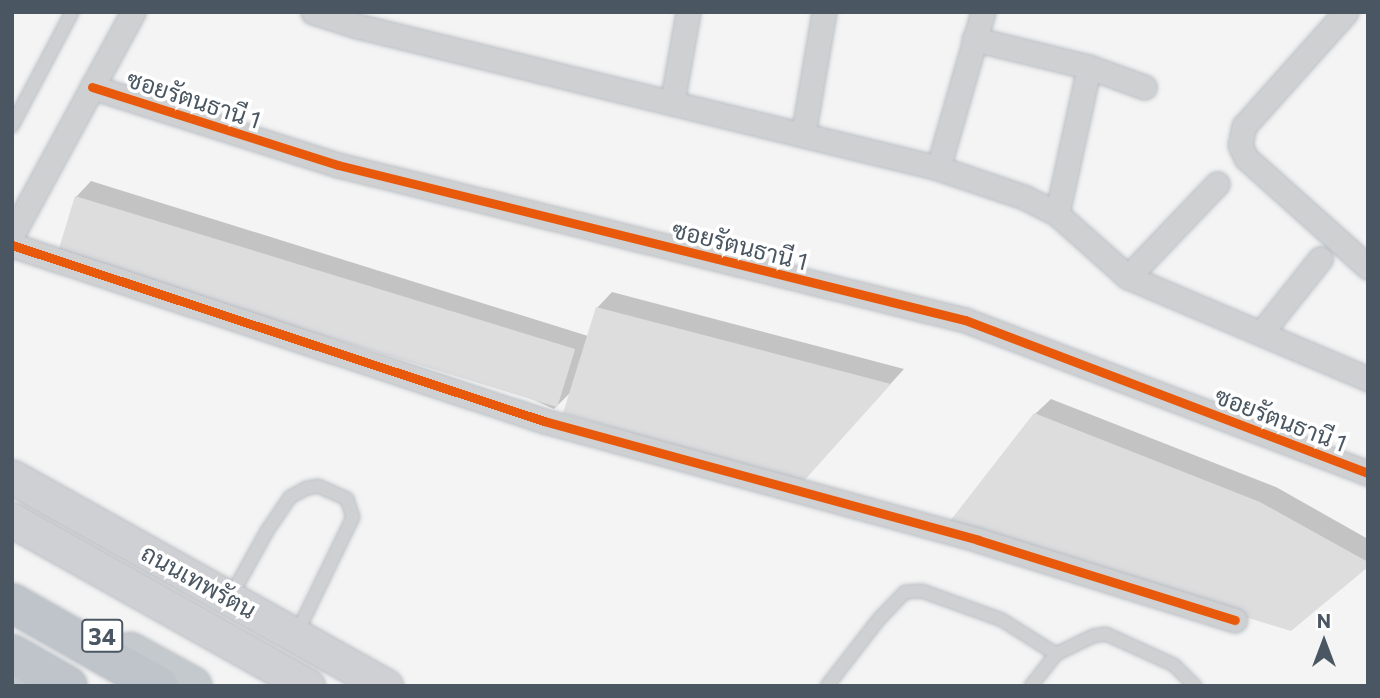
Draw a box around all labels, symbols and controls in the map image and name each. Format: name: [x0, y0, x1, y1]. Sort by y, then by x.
street label: ซอยรัตนธานี 1: [124, 64, 264, 134]
street label: ซอยรัตนธานี 1: [669, 214, 811, 276]
street label: ซอยรัตนธานี 1: [1211, 381, 1351, 457]
street label: ถนนเทพรัตน: [137, 538, 261, 624]
north arrow: [1289, 607, 1359, 677]
text: N: [1317, 609, 1331, 632]
road number: 34: [81, 616, 123, 656]

